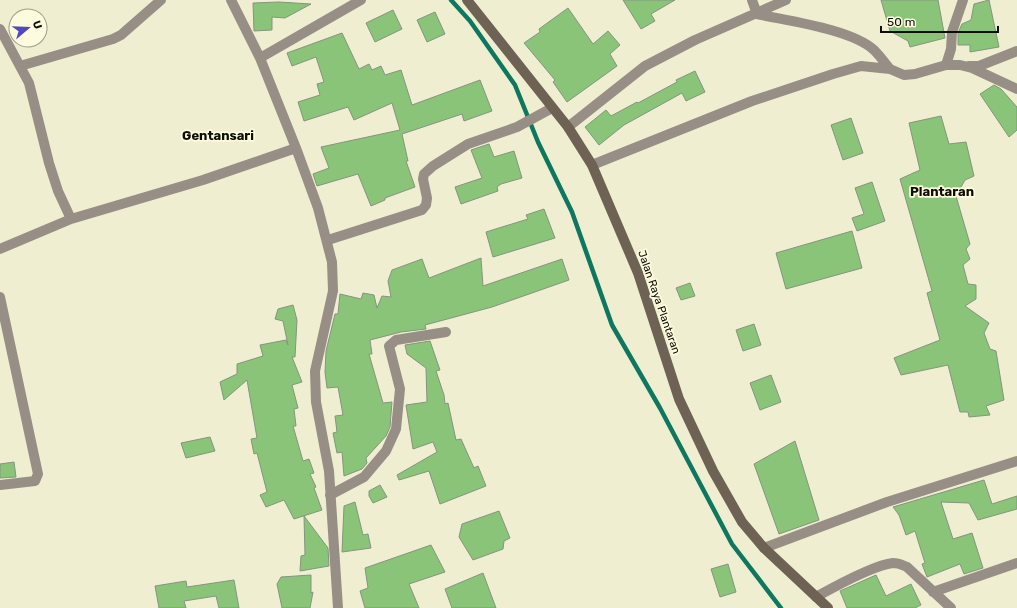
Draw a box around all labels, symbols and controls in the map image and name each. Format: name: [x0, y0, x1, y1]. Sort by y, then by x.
north arrow: [8, 8, 48, 48]
scale bar: [881, 8, 998, 34]
text: 50 m: [887, 15, 915, 29]
text: U: [30, 19, 44, 31]
district label: Gentansari: [182, 128, 254, 143]
district label: Plantaran: [910, 184, 974, 199]
street label: Jalan Raya Plantaran: [635, 249, 683, 355]

